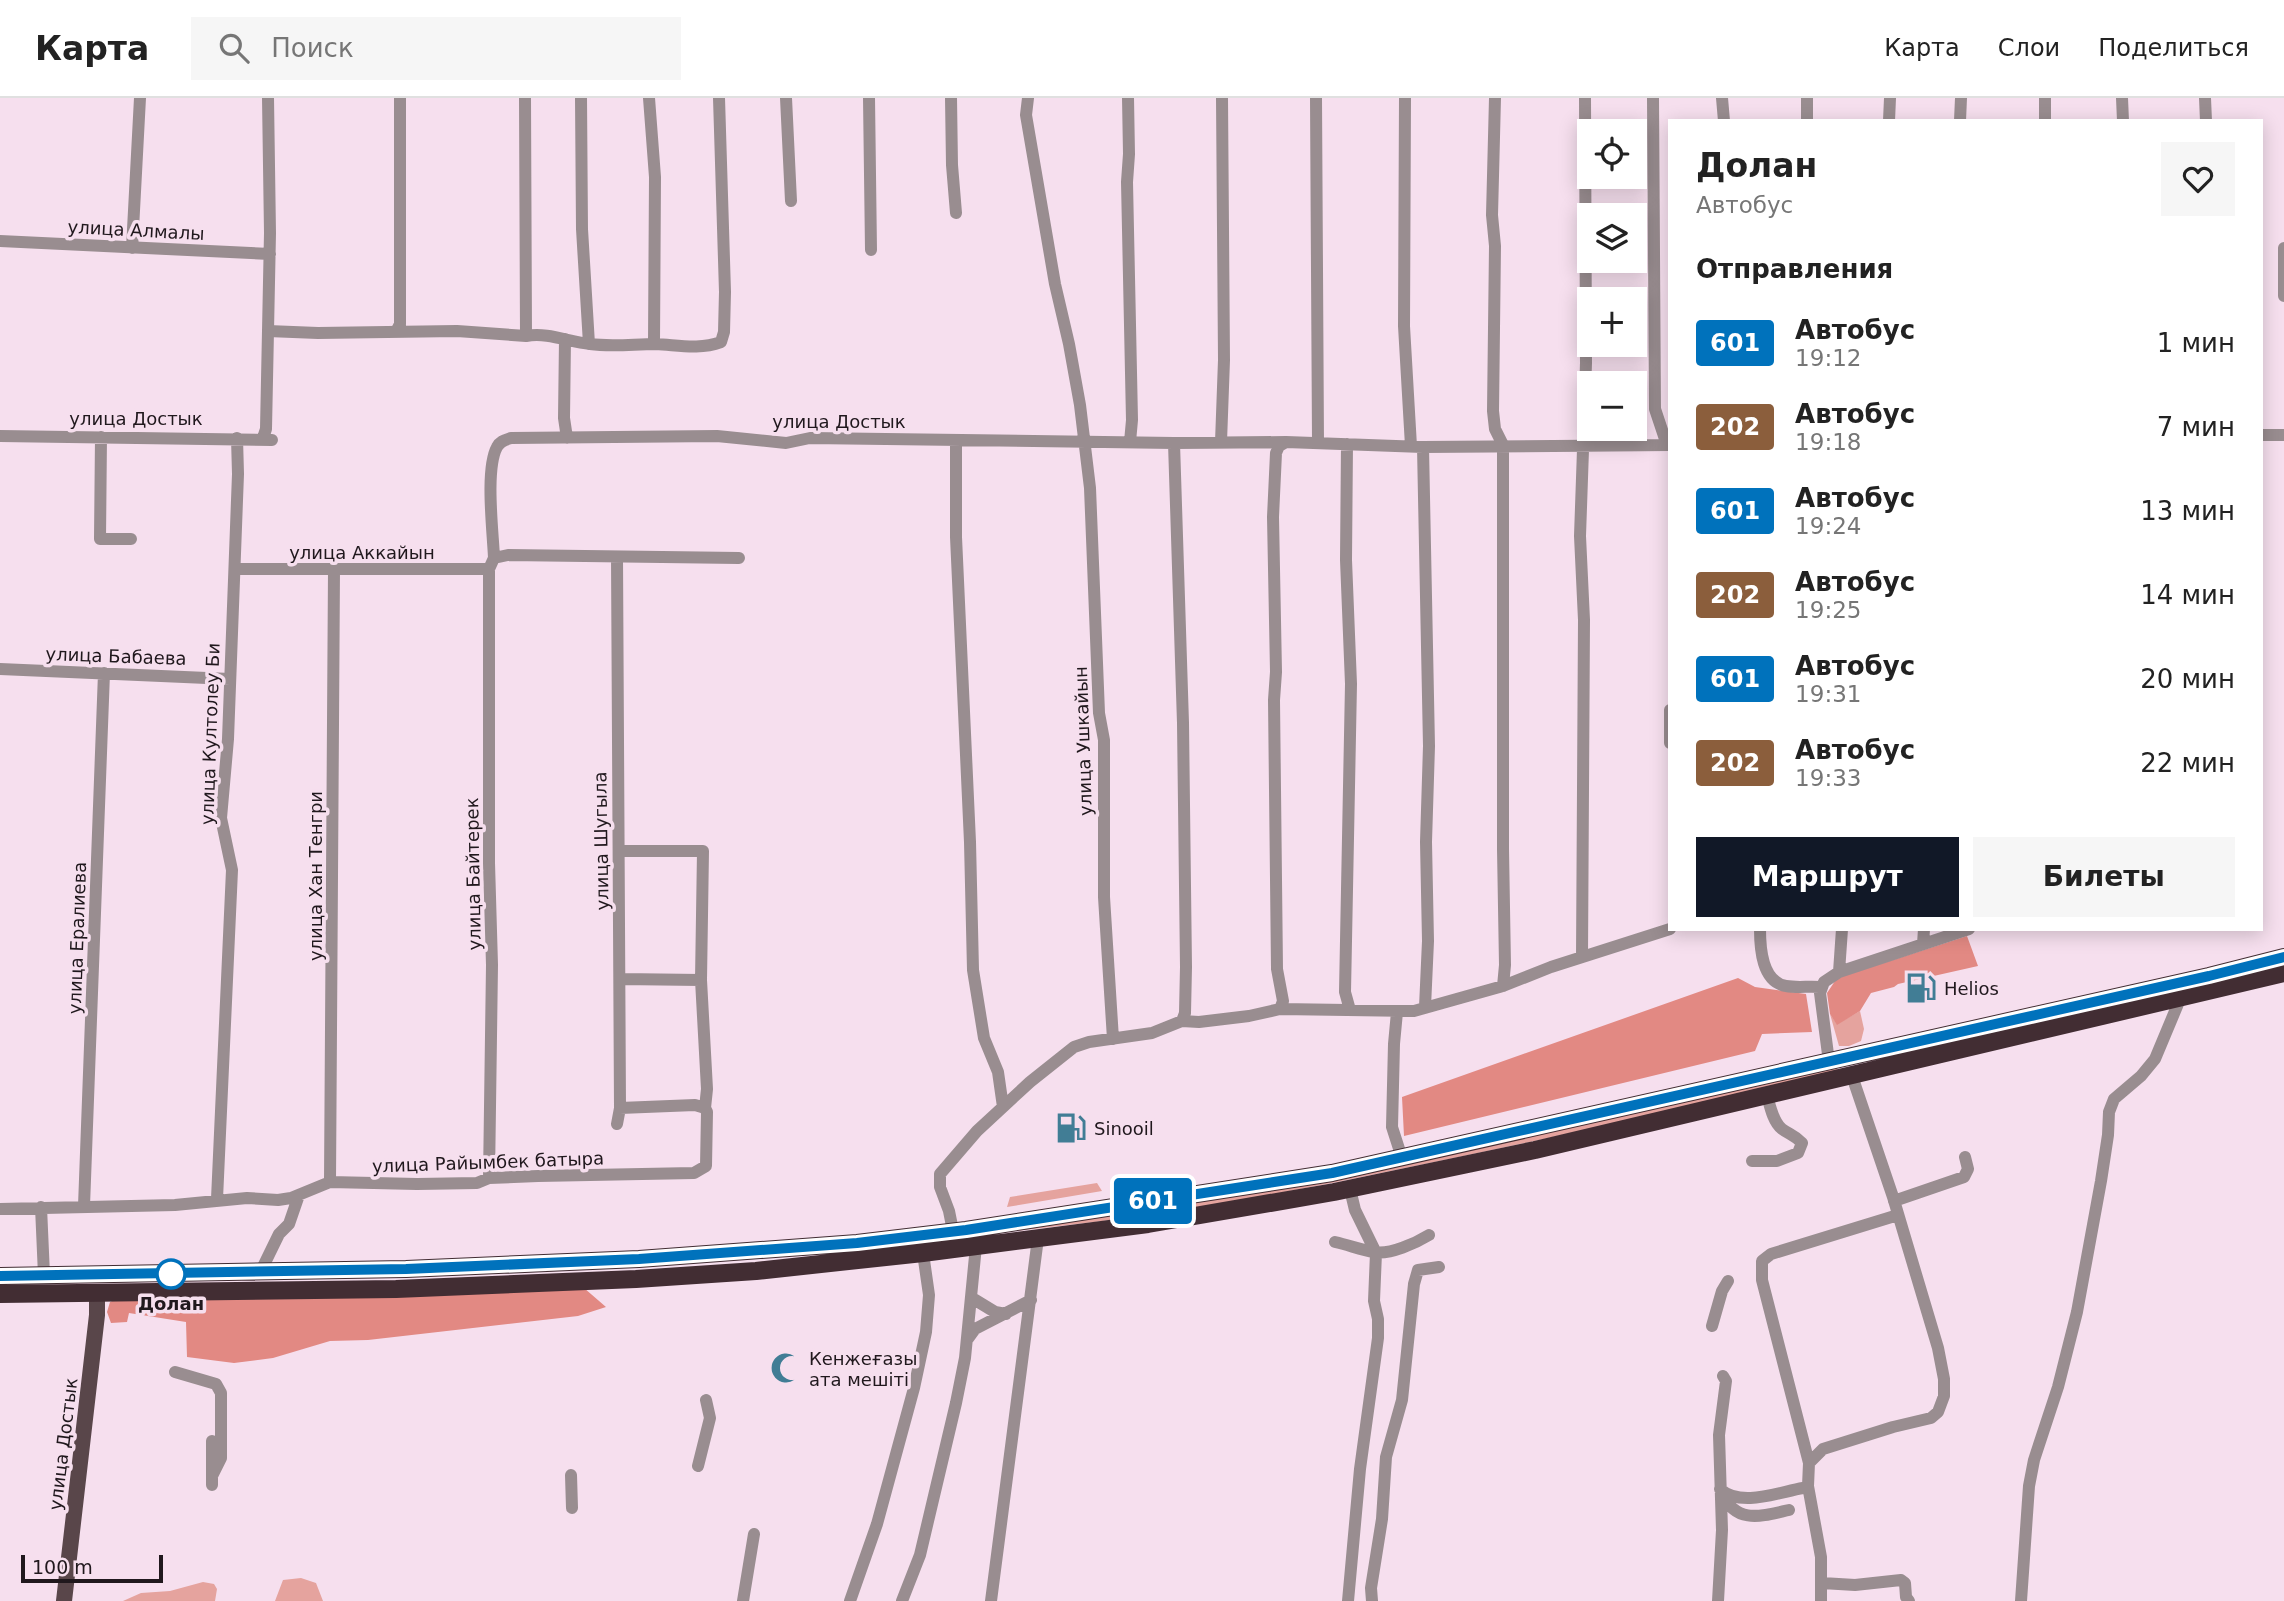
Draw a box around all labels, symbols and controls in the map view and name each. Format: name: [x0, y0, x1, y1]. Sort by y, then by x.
search box: [191, 17, 681, 80]
text: Карта: [35, 29, 149, 68]
icon: search: [215, 29, 253, 67]
text: Поиск: [271, 33, 354, 63]
text: Карта: [1884, 34, 1960, 62]
text: Слои: [1998, 34, 2060, 62]
text: Поделиться: [2098, 34, 2249, 62]
map controls: [1577, 119, 1647, 441]
button: locate: [1577, 119, 1647, 189]
button: heart: [2161, 142, 2235, 216]
text: Долан: [1696, 146, 1817, 185]
text: Автобус: [1696, 192, 1793, 218]
button: layers: [1577, 203, 1647, 273]
street label: улица Алмалы: [67, 216, 205, 244]
text: Отправления: [1696, 254, 1893, 284]
button: +: [1577, 287, 1647, 357]
text: Автобус: [1795, 315, 1915, 345]
text: 1 мин: [2157, 328, 2235, 358]
text: 601: [1710, 329, 1760, 357]
text: 19:12: [1795, 345, 1861, 371]
button: −: [1577, 371, 1647, 441]
text: Автобус: [1795, 399, 1915, 429]
street label: улица Достык: [69, 408, 203, 429]
street label: улица Достык: [772, 411, 906, 432]
text: 7 мин: [2157, 412, 2235, 442]
text: 202: [1710, 413, 1760, 441]
text: 19:18: [1795, 429, 1861, 455]
text: Автобус: [1795, 483, 1915, 513]
text: 13 мин: [2140, 496, 2235, 526]
text: 601: [1710, 497, 1760, 525]
text: 19:24: [1795, 513, 1861, 539]
street label: улица Аккайын: [289, 542, 435, 563]
text: Автобус: [1795, 567, 1915, 597]
text: 14 мин: [2140, 580, 2235, 610]
text: 202: [1710, 581, 1760, 609]
text: 19:25: [1795, 597, 1861, 623]
street label: улица Бабаева: [45, 643, 187, 669]
street label: улица Култолеу Би: [196, 643, 224, 825]
text: Автобус: [1795, 651, 1915, 681]
text: 20 мин: [2140, 664, 2235, 694]
text: 601: [1710, 665, 1760, 693]
street label: улица Ушкайын: [1070, 666, 1096, 816]
text: 19:31: [1795, 681, 1861, 707]
text: Автобус: [1795, 735, 1915, 765]
text: 22 мин: [2140, 748, 2235, 778]
text: 202: [1710, 749, 1760, 777]
text: 19:33: [1795, 765, 1861, 791]
street label: улица Шугыла: [589, 771, 613, 911]
street label: улица Хан Тенгри: [305, 791, 326, 961]
street label: улица Байтерек: [461, 797, 485, 951]
button: Маршрут: [1696, 837, 1959, 917]
button: Билеты: [1973, 837, 2235, 917]
street label: улица Ералиева: [64, 861, 90, 1015]
fuel station icon: Helios: [1904, 971, 1938, 1005]
place label: Helios: [1944, 978, 1999, 999]
fuel station icon: Sinooil: [1054, 1111, 1088, 1145]
place label: Sinooil: [1094, 1118, 1154, 1139]
street label: улица Райымбек батыра: [372, 1147, 604, 1177]
line badge: 601: [1113, 1178, 1193, 1224]
text: 601: [1128, 1187, 1178, 1215]
marker: Долан: [156, 1259, 186, 1289]
place label: Долан: [138, 1293, 204, 1314]
place label: Кенжеғазы ата мешіті: [809, 1348, 917, 1390]
mosque icon: Кенжеғазы ата мешіті: [769, 1351, 803, 1385]
street label: улица Достык: [44, 1376, 82, 1511]
scale bar: [21, 1552, 163, 1584]
text: 100 m: [32, 1556, 93, 1578]

